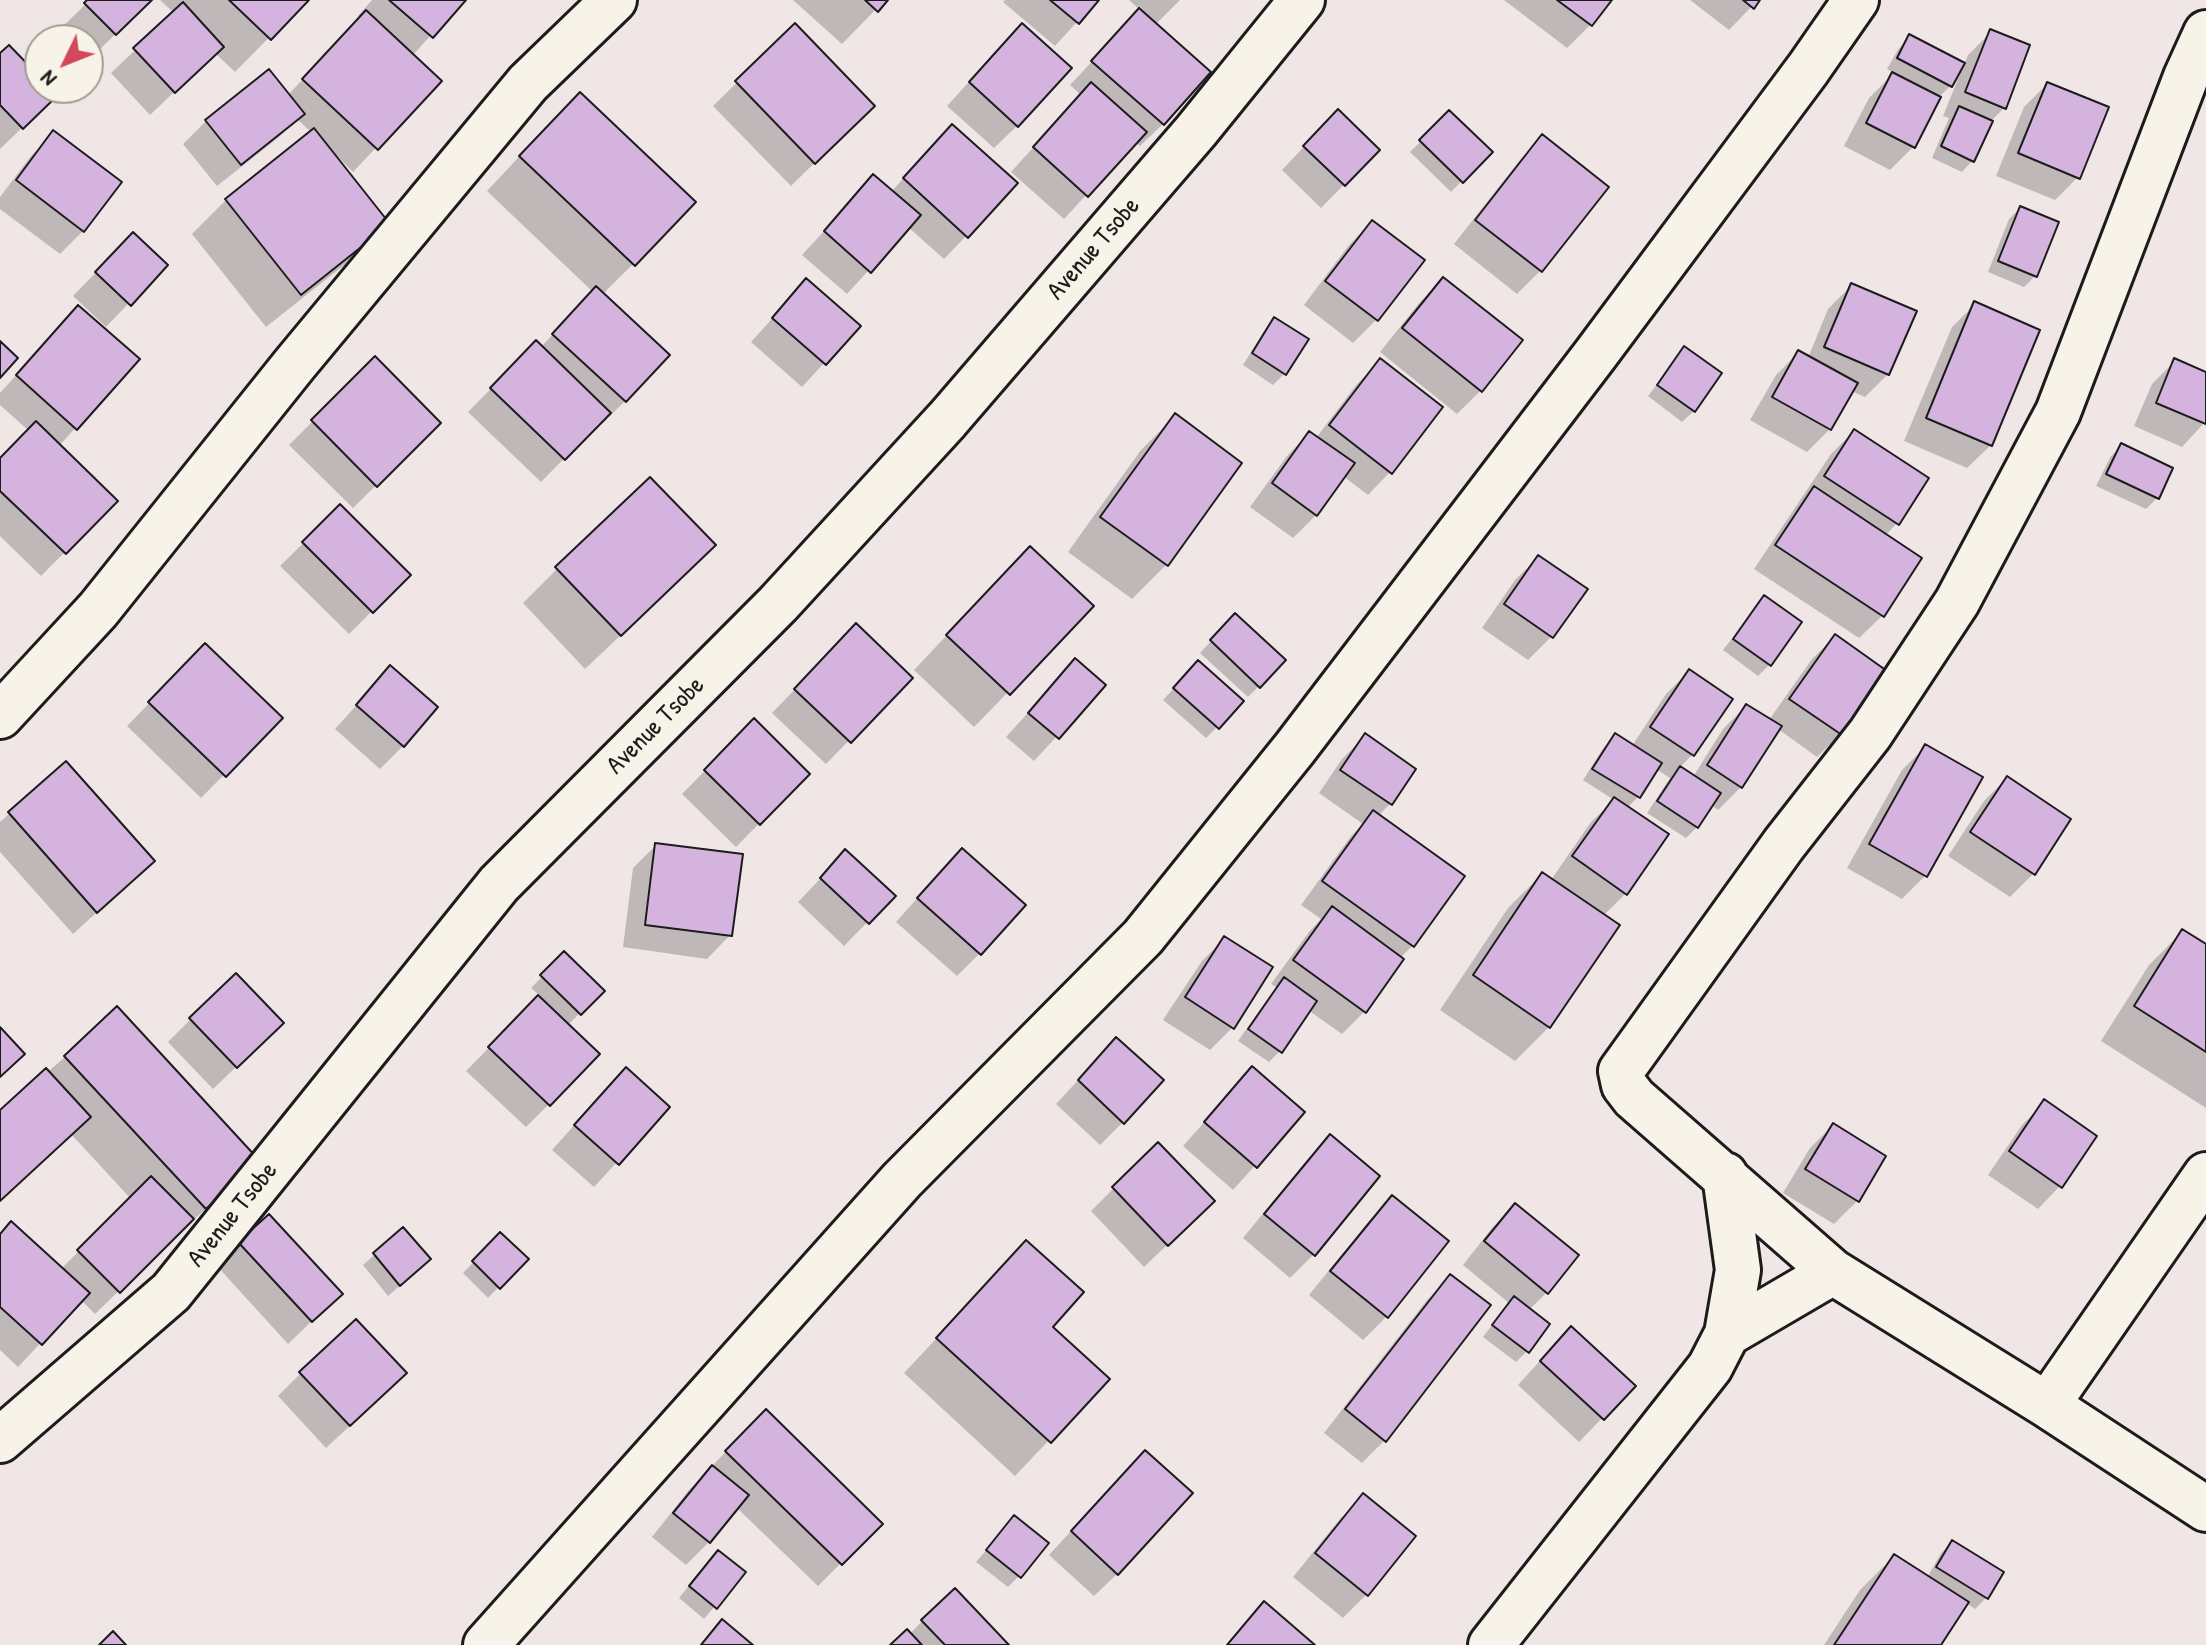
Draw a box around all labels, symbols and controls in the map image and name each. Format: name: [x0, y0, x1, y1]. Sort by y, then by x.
north arrow: [24, 24, 104, 104]
text: N: [33, 64, 63, 94]
street label: Avenue Tsobe: [1041, 191, 1147, 307]
street label: Avenue Tsobe: [601, 671, 711, 781]
street label: Avenue Tsobe: [181, 1156, 285, 1274]

